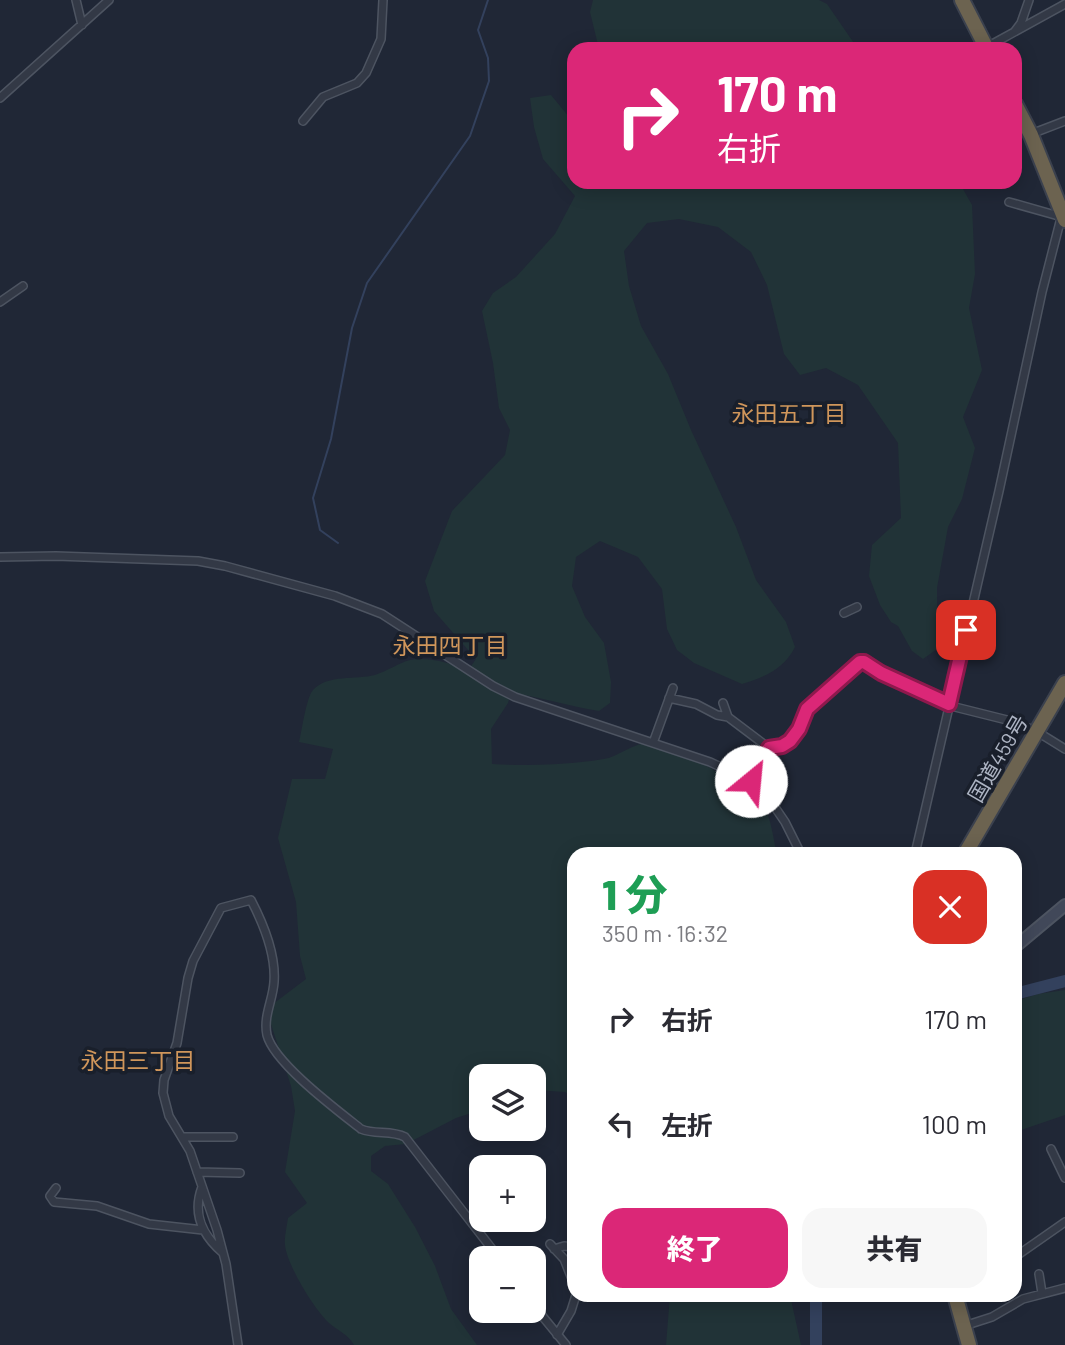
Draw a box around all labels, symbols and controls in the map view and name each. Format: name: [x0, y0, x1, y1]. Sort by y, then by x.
text: 170 m: [717, 63, 837, 122]
icon: right: [602, 70, 693, 161]
text: 右折: [717, 128, 781, 166]
district label: 永田五丁目: [732, 399, 847, 427]
pin: [936, 600, 996, 660]
icon: arrive: [947, 611, 985, 649]
district label: 永田四丁目: [393, 631, 508, 659]
street label: 国道459号: [962, 710, 1032, 806]
position arrow: [714, 744, 788, 818]
text: 1 分: [602, 868, 667, 918]
button: close: [913, 870, 987, 944]
text: 350 m · 16:32: [602, 919, 728, 947]
icon: right: [602, 1000, 640, 1038]
text: 170 m: [924, 1003, 987, 1034]
text: 右折: [661, 1004, 713, 1035]
district label: 永田三丁目: [81, 1046, 196, 1074]
map controls: [469, 1064, 546, 1323]
button: layers: [469, 1064, 546, 1141]
icon: left: [602, 1105, 640, 1143]
text: 100 m: [922, 1108, 987, 1139]
text: 左折: [661, 1109, 713, 1140]
button: +: [469, 1155, 546, 1232]
button: 終了: [602, 1208, 788, 1288]
button: 共有: [802, 1208, 987, 1288]
button: −: [469, 1246, 546, 1323]

